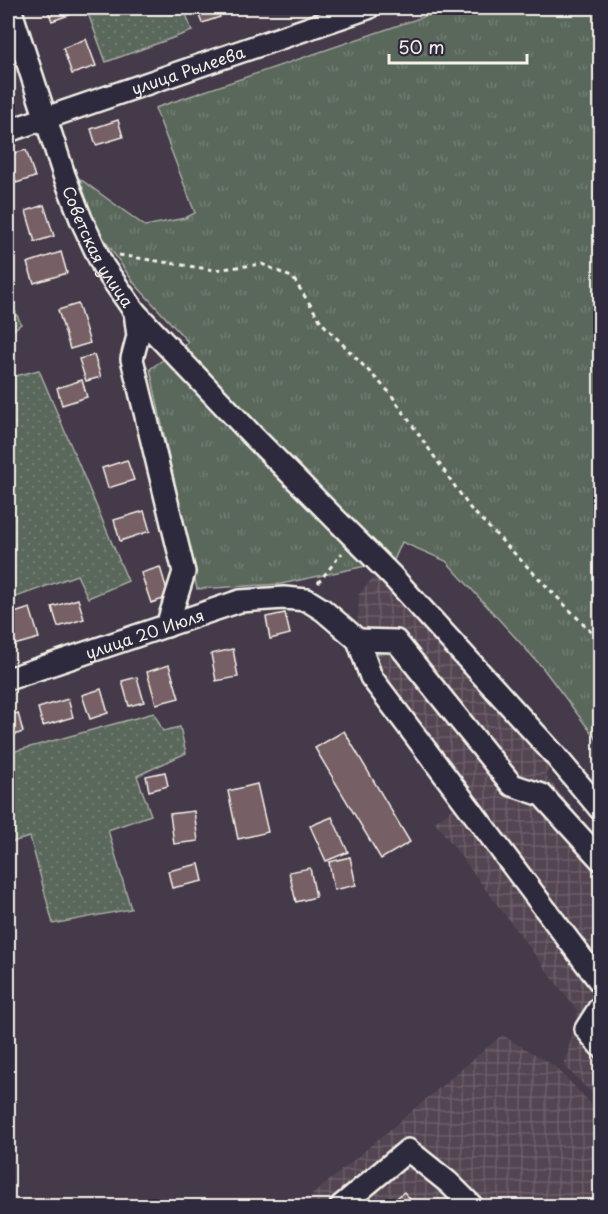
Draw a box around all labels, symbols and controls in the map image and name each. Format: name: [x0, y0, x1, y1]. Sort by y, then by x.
scale bar: [389, 27, 527, 65]
text: 50 m: [398, 33, 445, 60]
street label: улица Рылеева: [128, 39, 248, 100]
street label: Советская улица: [57, 182, 140, 312]
street label: улица 20 Июля: [82, 602, 207, 664]

